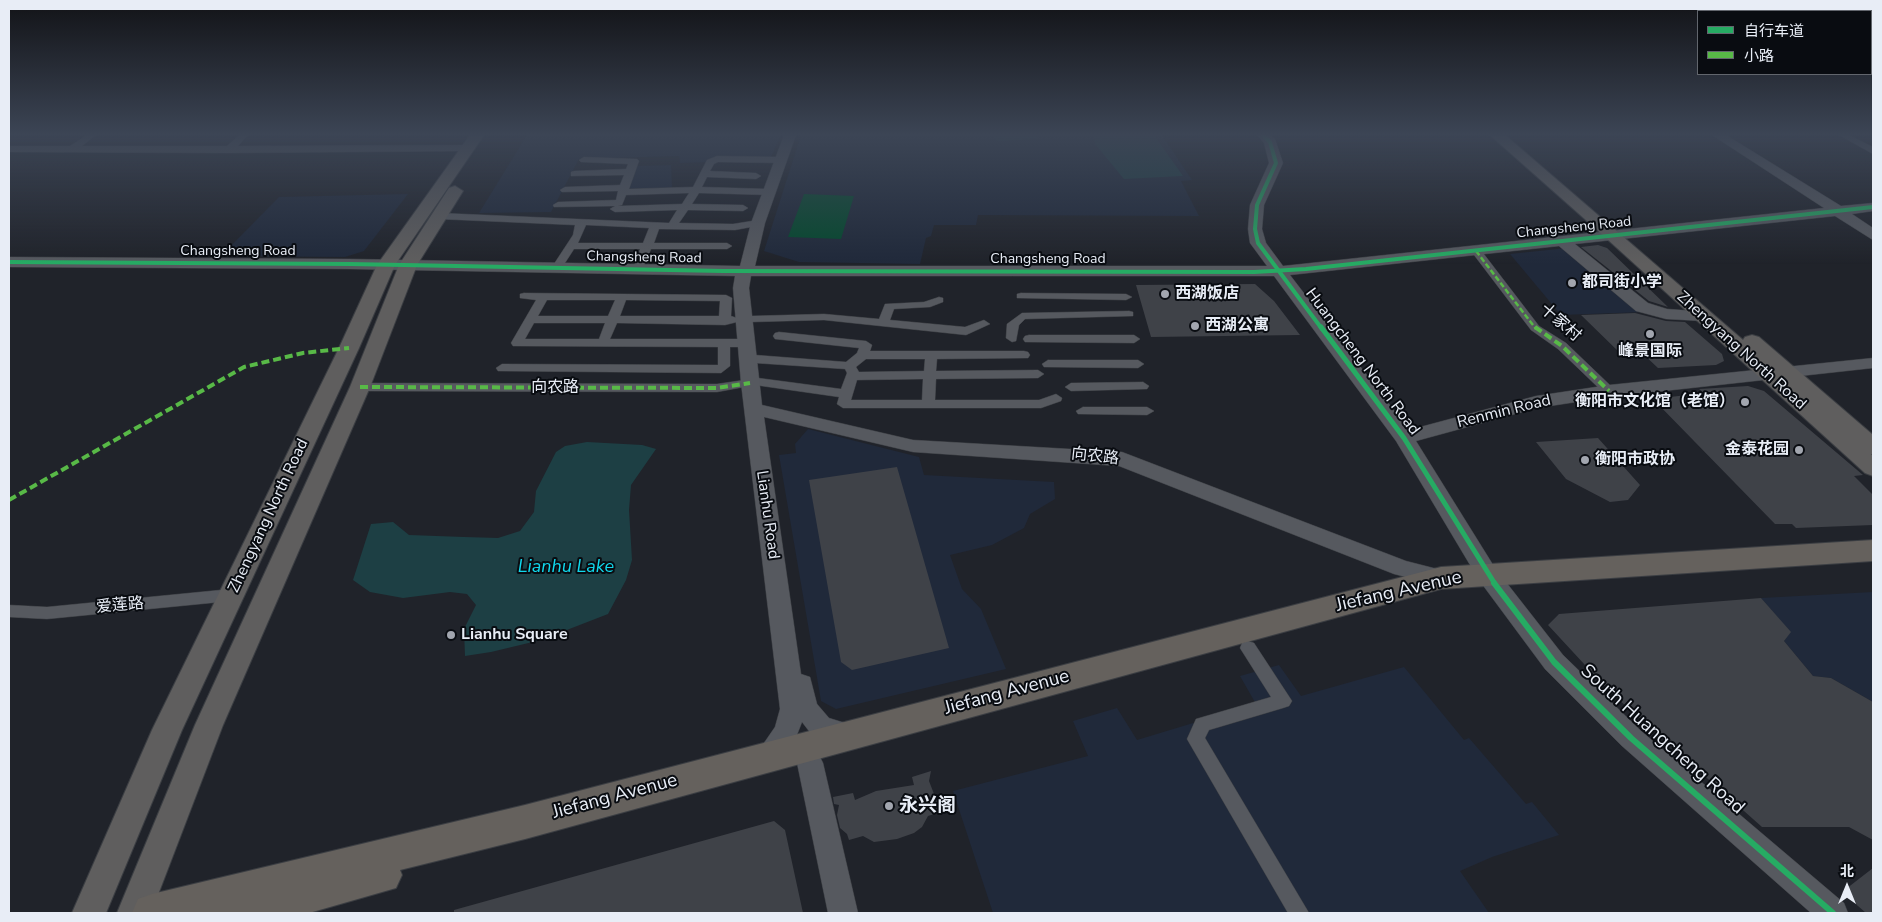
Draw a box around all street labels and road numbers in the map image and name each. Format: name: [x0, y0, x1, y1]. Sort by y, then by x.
street label: Changsheng Road: [1516, 214, 1632, 242]
street label: Changsheng Road: [180, 244, 296, 260]
street label: Changsheng Road: [586, 249, 702, 267]
street label: Changsheng Road: [990, 252, 1106, 268]
street label: Huangcheng North Road: [1301, 285, 1423, 439]
street label: Zhengyang North Road: [1672, 288, 1810, 414]
street label: 十家村: [1536, 300, 1584, 346]
street label: 向农路: [531, 378, 579, 398]
street label: Renmin Road: [1455, 391, 1553, 433]
street label: Zhengyang North Road: [225, 436, 313, 596]
street label: 向农路: [1070, 445, 1120, 469]
street label: Lianhu Road: [751, 469, 783, 561]
street label: Jiefang Avenue: [1334, 566, 1464, 618]
street label: 爱莲路: [95, 594, 145, 618]
street label: South Huangcheng Road: [1575, 660, 1749, 820]
street label: Jiefang Avenue: [942, 665, 1072, 721]
street label: Jiefang Avenue: [550, 769, 680, 825]

